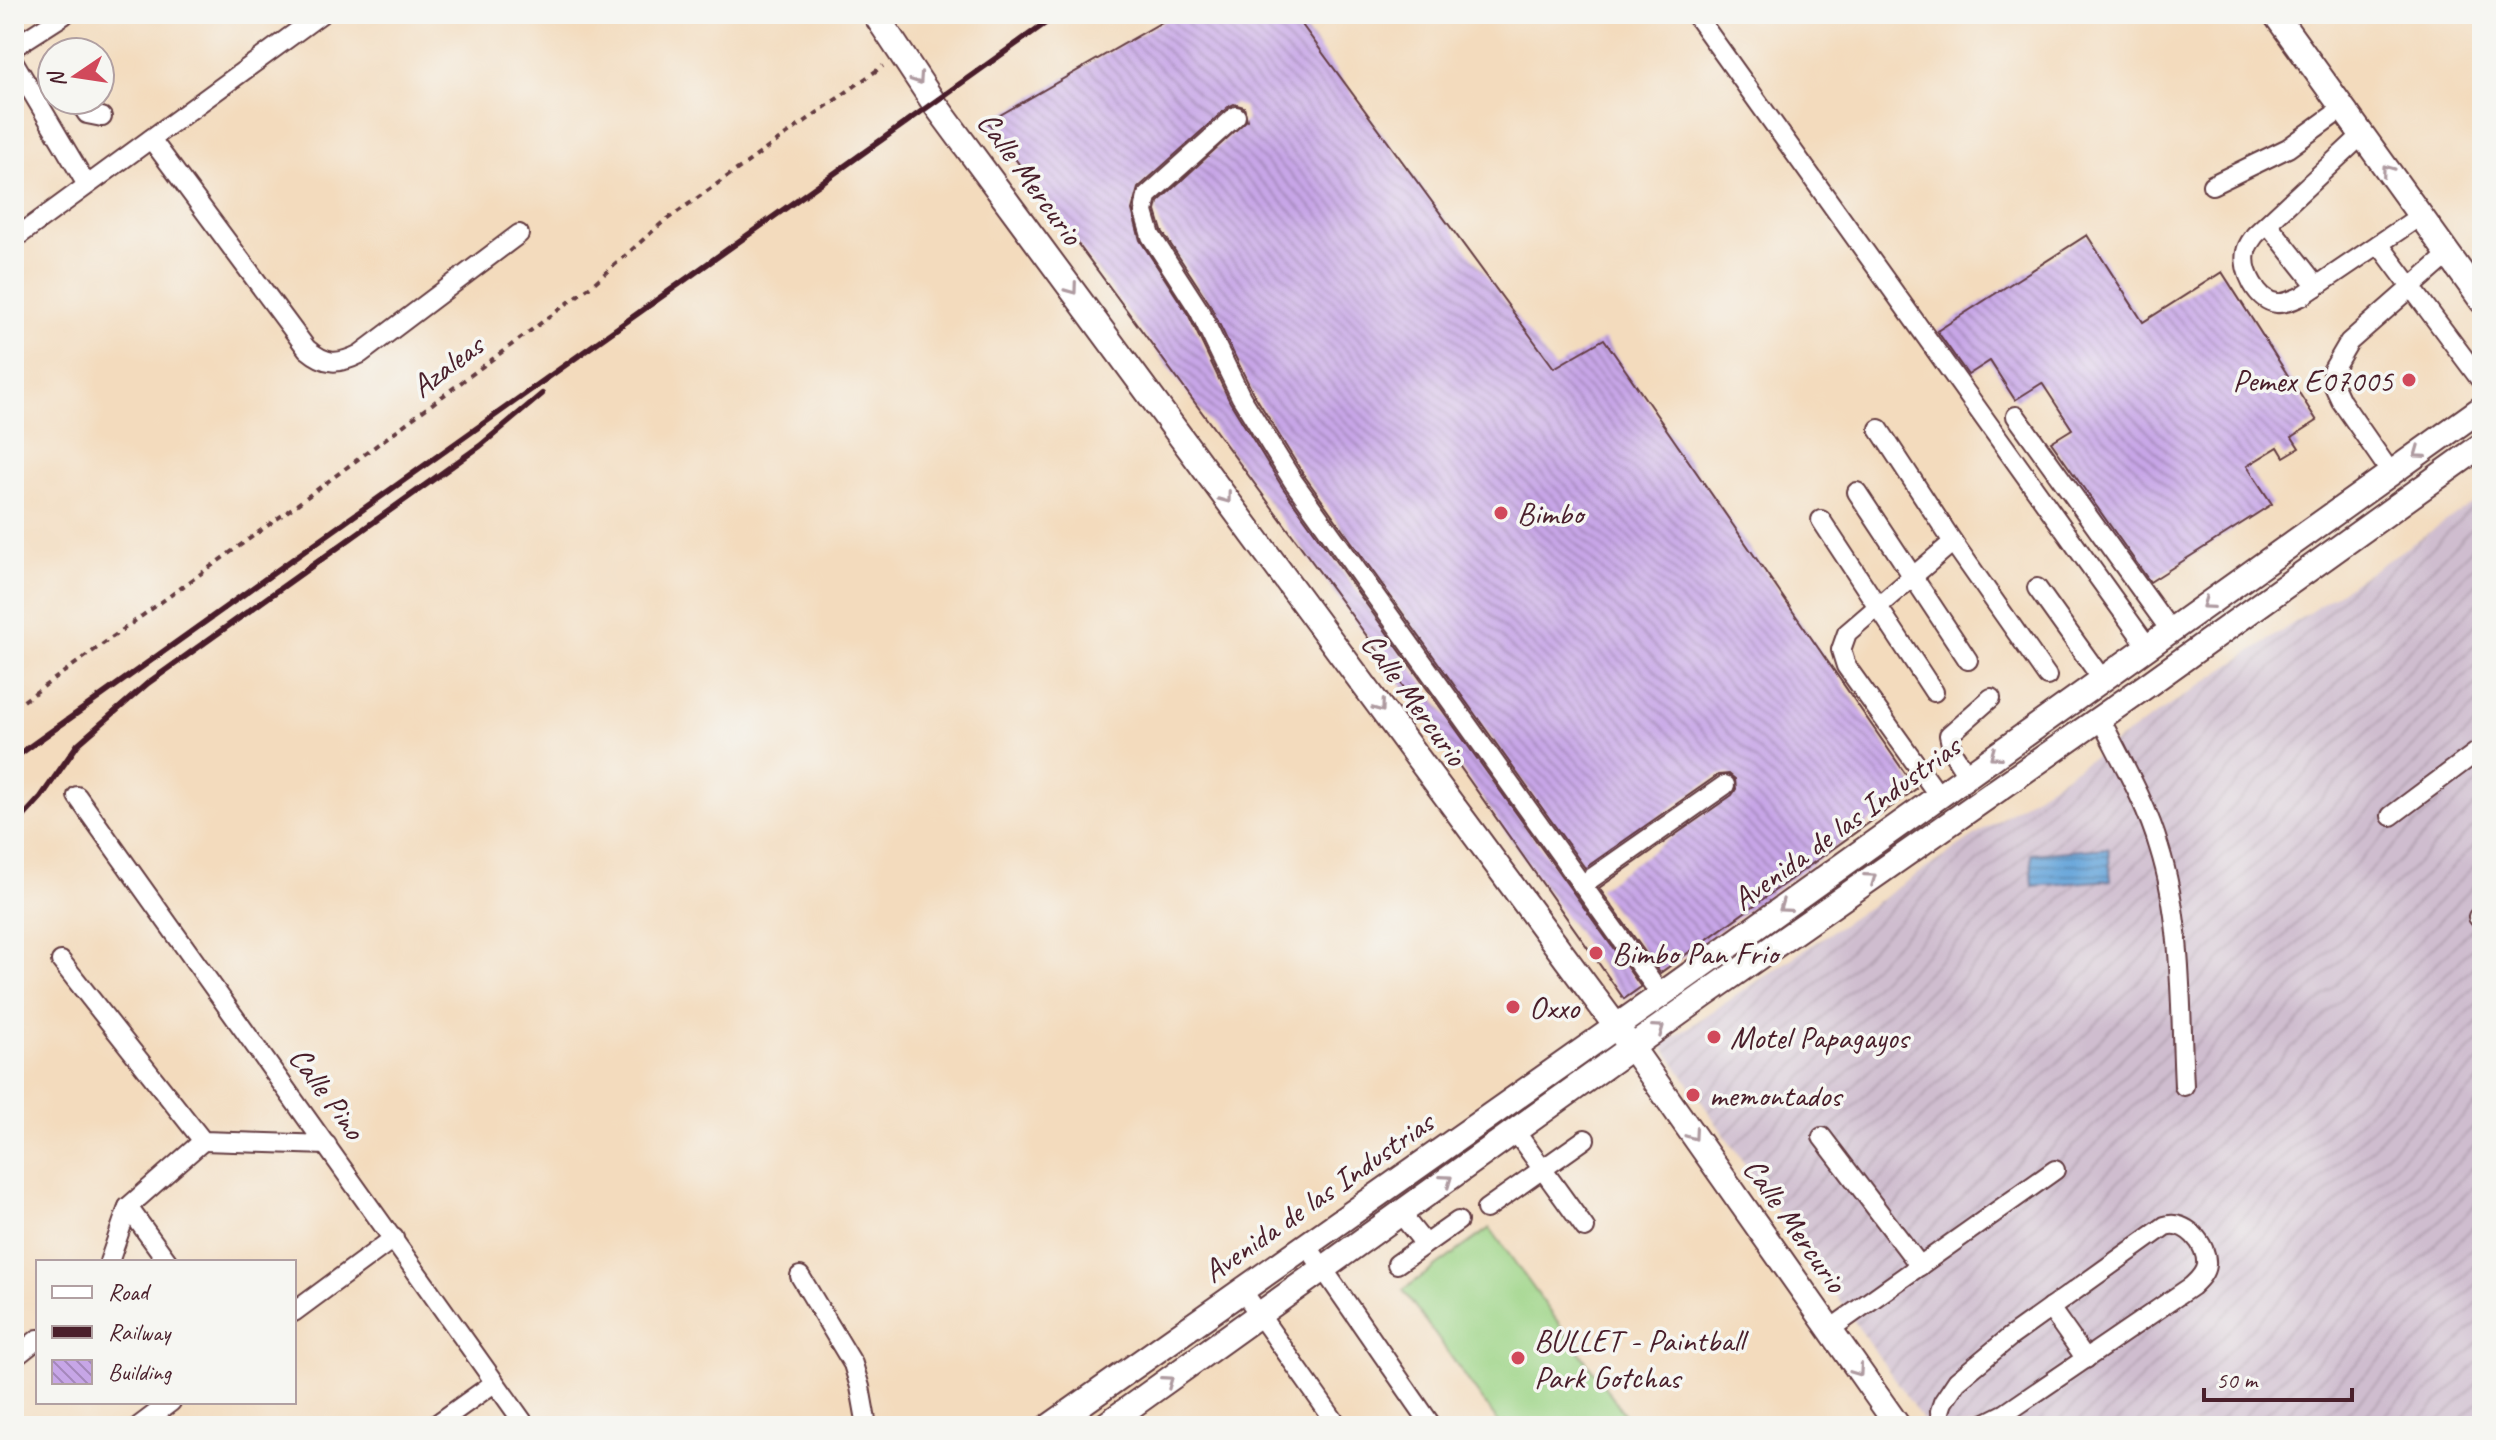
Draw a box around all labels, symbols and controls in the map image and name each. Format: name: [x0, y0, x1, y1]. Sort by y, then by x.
north arrow: [36, 36, 116, 116]
text: N: [42, 67, 73, 90]
one-way arrow: [909, 70, 924, 84]
street label: Calle Mercurio: [968, 103, 1093, 254]
one-way arrow: [2382, 164, 2397, 178]
one-way arrow: [1062, 280, 1076, 295]
street label: Azaleas: [402, 324, 494, 407]
place label: Pemex E07005: [2232, 360, 2395, 401]
marker: Pemex E07005: [2400, 371, 2418, 389]
one-way arrow: [2413, 443, 2427, 458]
one-way arrow: [1216, 489, 1231, 504]
place label: Bimbo: [1517, 493, 1587, 534]
marker: Bimbo: [1492, 504, 1510, 522]
one-way arrow: [2201, 594, 2215, 609]
street label: Calle Mercurio: [1352, 624, 1477, 775]
one-way arrow: [1371, 698, 1385, 713]
street label: Avenida de las Industrias: [1724, 725, 1971, 920]
one-way arrow: [1990, 745, 2004, 760]
one-way arrow: [1862, 873, 1876, 888]
one-way arrow: [1778, 897, 1793, 912]
place label: Bimbo Pan Frio: [1612, 933, 1782, 974]
marker: Bimbo Pan Frio: [1587, 944, 1605, 962]
place label: Oxxo: [1529, 987, 1581, 1028]
marker: Oxxo: [1504, 998, 1522, 1016]
place label: Motel Papagayos: [1730, 1017, 1912, 1058]
one-way arrow: [1650, 1024, 1664, 1038]
marker: Motel Papagayos: [1705, 1028, 1723, 1046]
street label: Calle Pino: [280, 1039, 375, 1149]
place label: memontados: [1709, 1075, 1844, 1116]
marker: memontados: [1684, 1086, 1702, 1104]
street label: Avenida de las Industrias: [1195, 1100, 1444, 1292]
one-way arrow: [1683, 1126, 1698, 1140]
street label: Calle Mercurio: [1734, 1150, 1857, 1302]
one-way arrow: [1438, 1175, 1453, 1190]
legend: [36, 1260, 296, 1404]
text: Road: [108, 1277, 152, 1307]
text: Railway: [108, 1317, 172, 1347]
place label: BULLET - Paintball Park Gotchas: [1534, 1320, 1750, 1398]
marker: BULLET - Paintball Park Gotchas: [1509, 1349, 1527, 1367]
scale bar: [2204, 1352, 2352, 1402]
text: Building: [108, 1357, 173, 1387]
one-way arrow: [1848, 1362, 1863, 1376]
text: 50 m: [2216, 1365, 2259, 1395]
one-way arrow: [1159, 1376, 1173, 1391]

